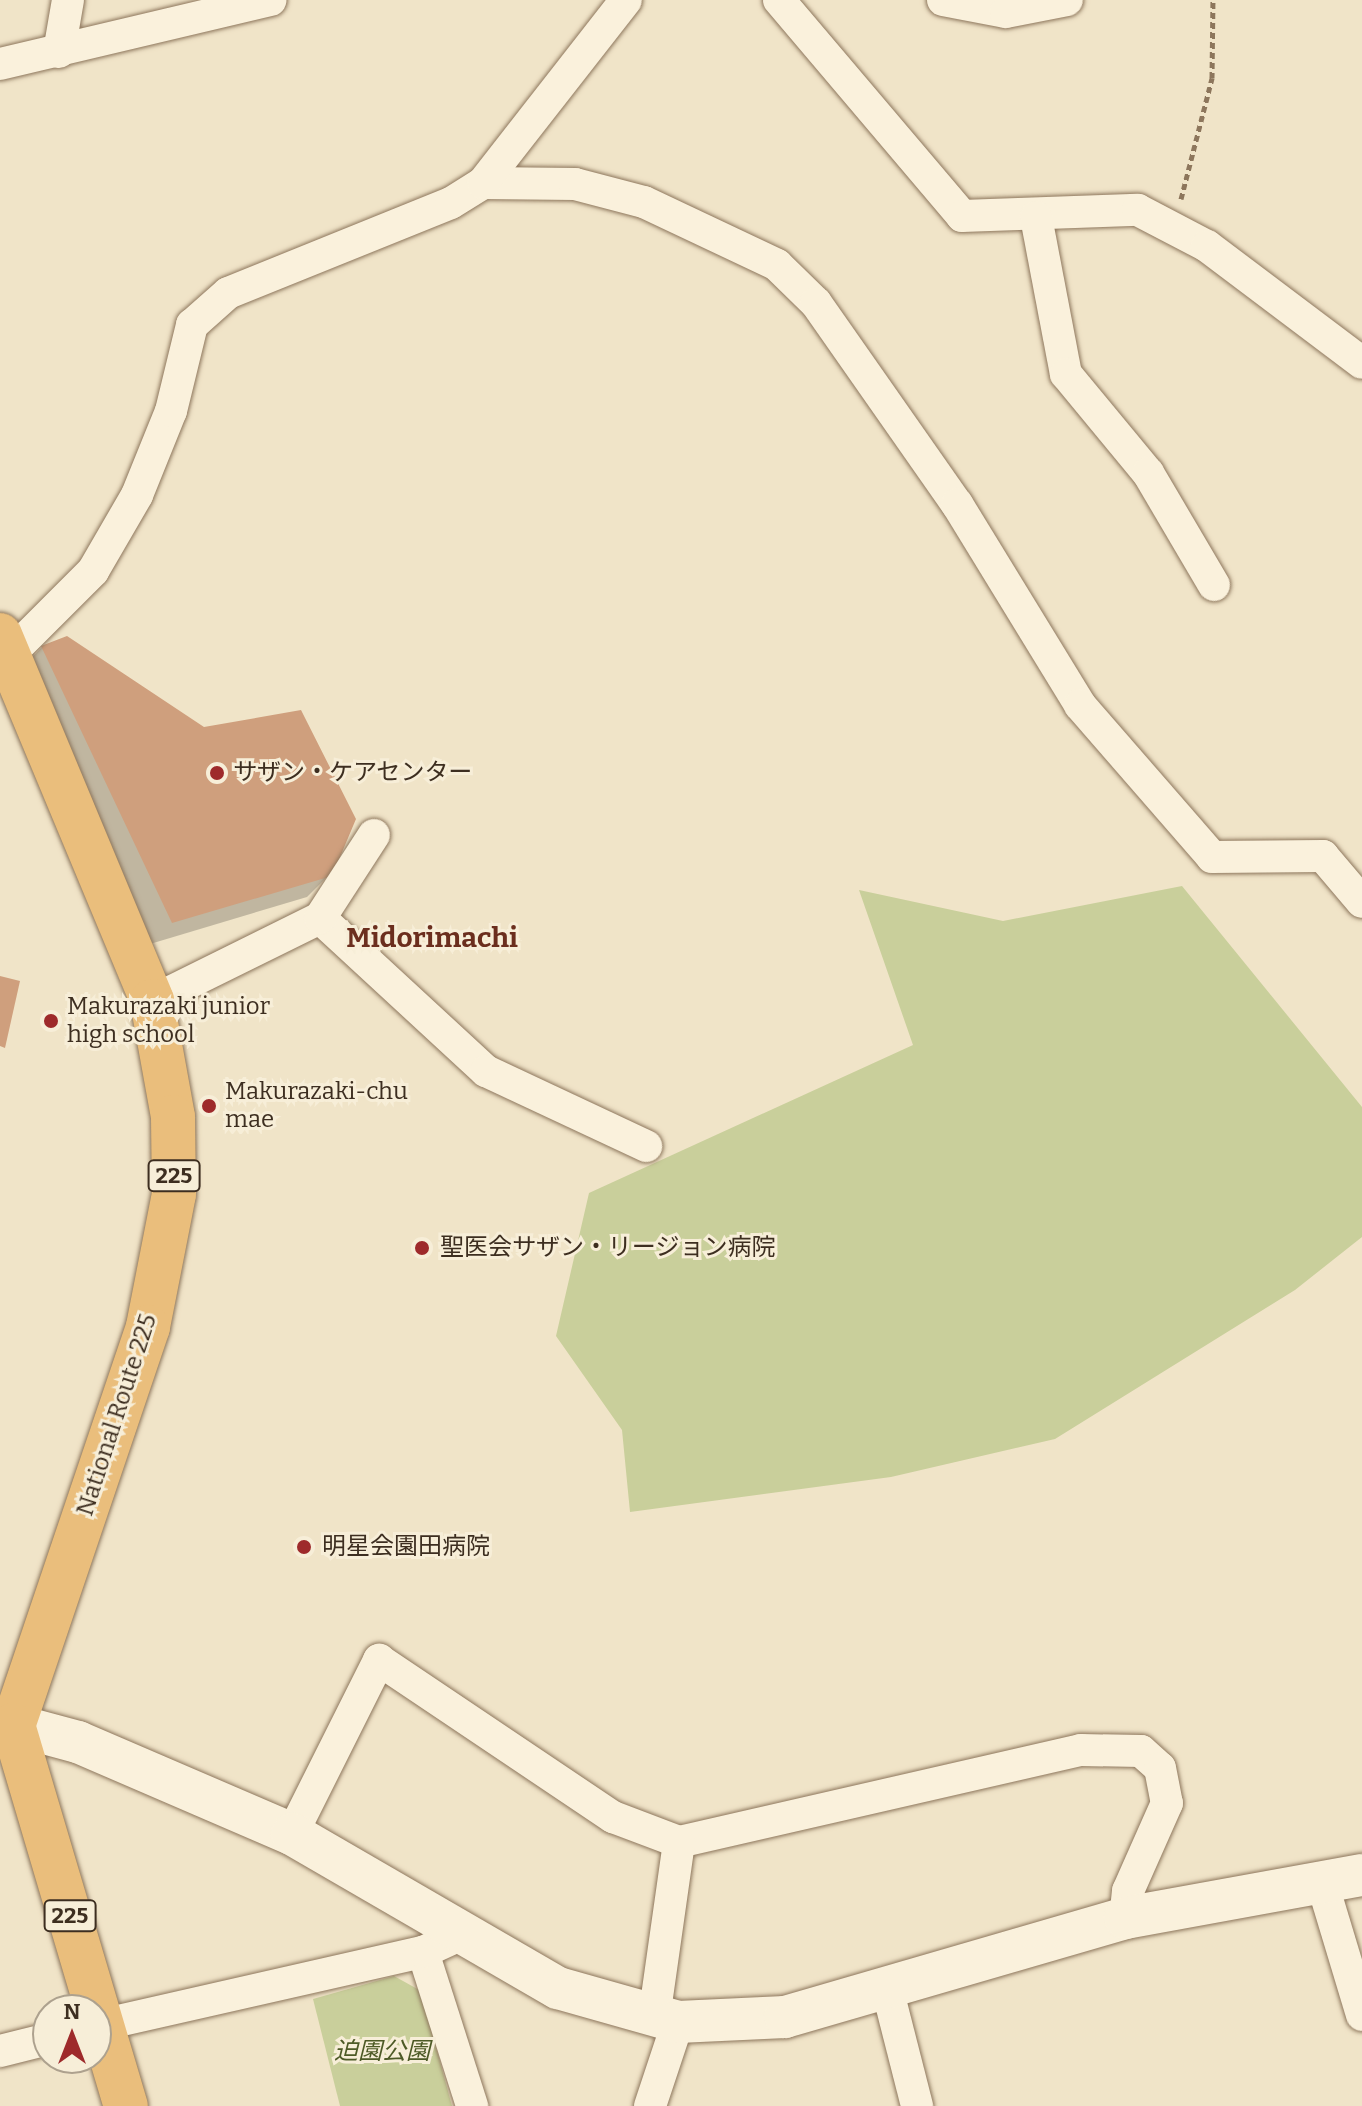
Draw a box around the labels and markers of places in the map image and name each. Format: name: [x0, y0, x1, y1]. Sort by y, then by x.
place label: サザン・ケアセンター: [233, 759, 473, 787]
marker: サザン・ケアセンター: [208, 764, 226, 782]
place label: Makurazaki junior high school: [67, 993, 270, 1049]
marker: Makurazaki junior high school: [42, 1012, 60, 1030]
place label: Makurazaki-chu mae: [225, 1078, 408, 1134]
marker: Makurazaki-chu mae: [200, 1097, 218, 1115]
place label: 聖医会サザン・リージョン病院: [440, 1234, 776, 1262]
marker: 聖医会サザン・リージョン病院: [411, 1237, 433, 1259]
place label: 明星会園田病院: [322, 1533, 490, 1561]
marker: 明星会園田病院: [293, 1536, 315, 1558]

